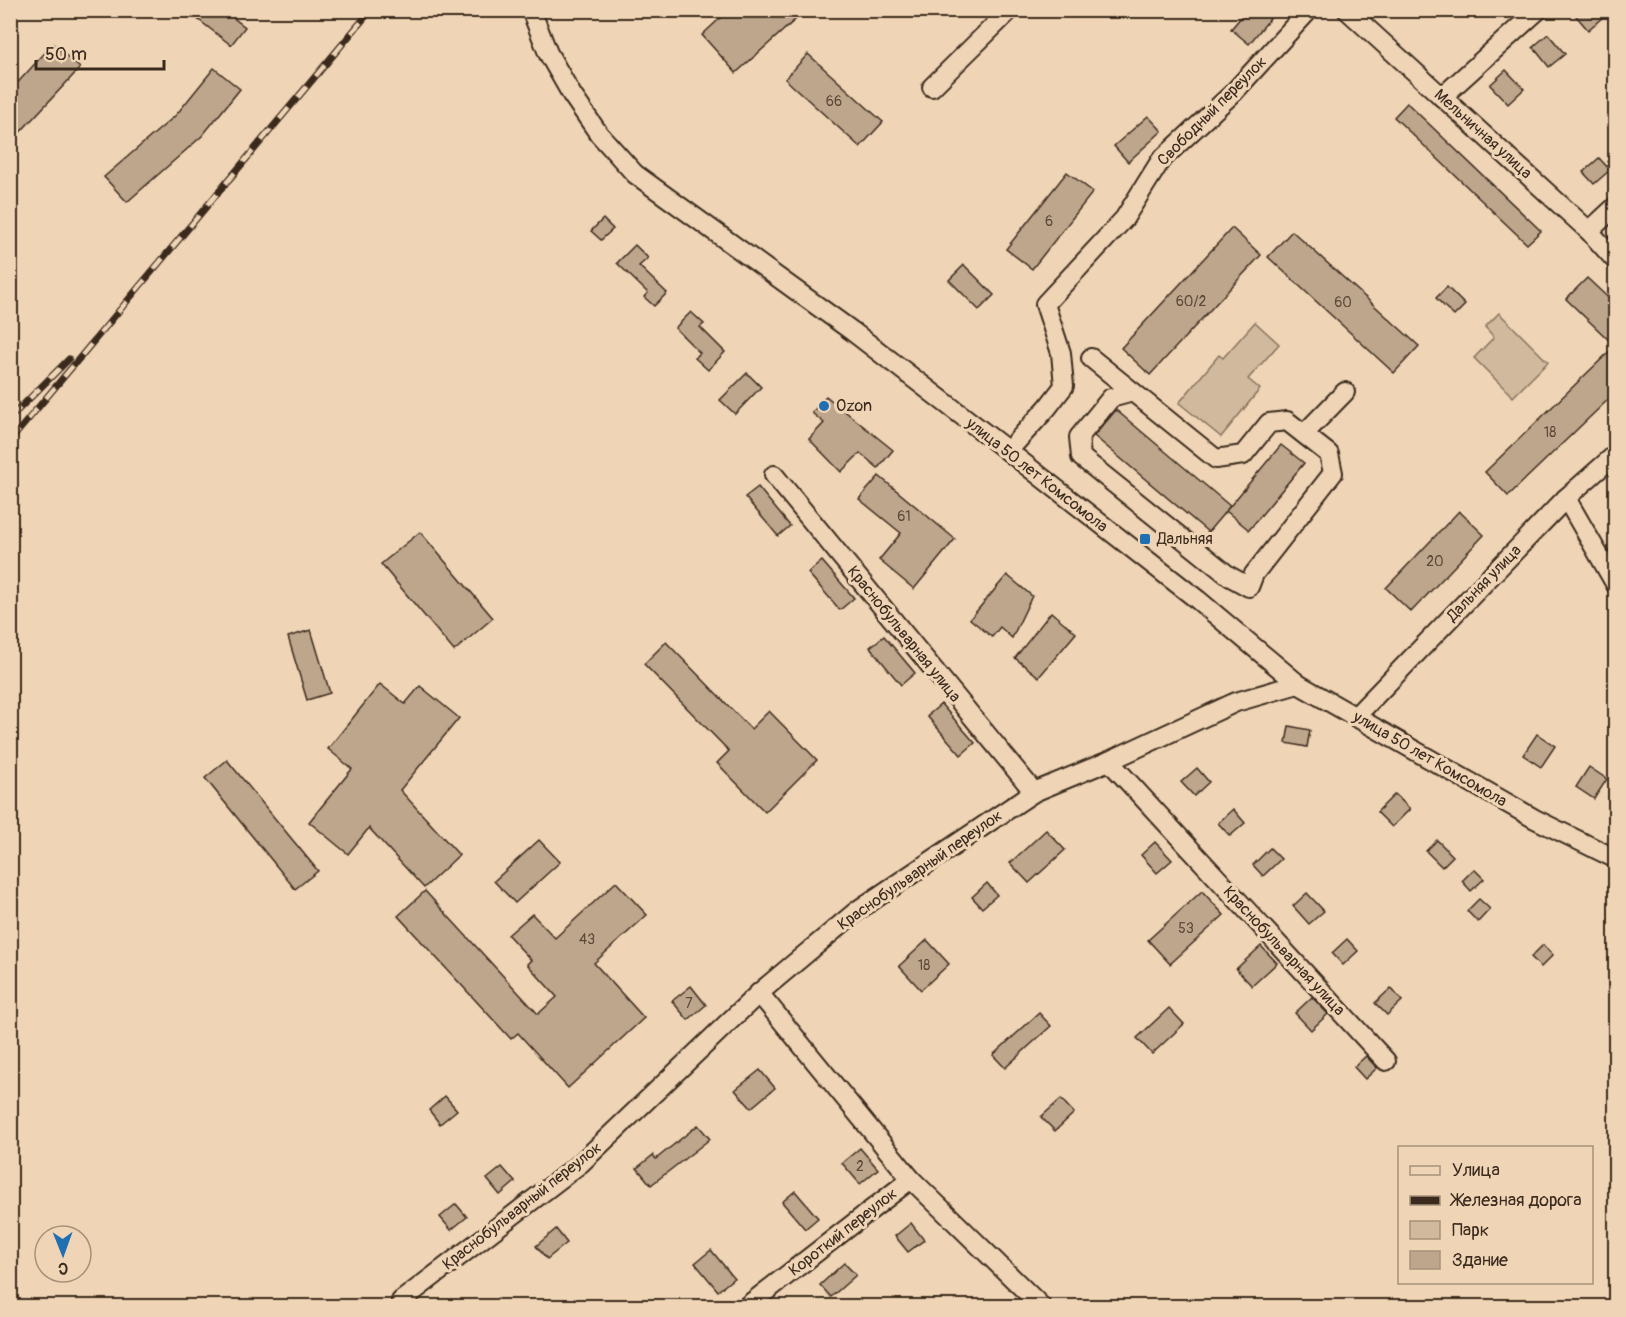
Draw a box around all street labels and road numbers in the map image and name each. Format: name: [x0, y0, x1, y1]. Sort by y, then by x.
street label: Свободный переулок: [1153, 52, 1271, 170]
street label: Мельничная улица: [1430, 85, 1536, 183]
street label: улица 50 лет Комсомола: [961, 413, 1112, 537]
street label: Дальняя улица: [1442, 540, 1526, 626]
street label: Краснобульварная улица: [843, 562, 965, 706]
street label: улица 50 лет Комсомола: [1349, 706, 1510, 811]
street label: Краснобульварный переулок: [834, 805, 1006, 935]
street label: Краснобульварная улица: [1219, 882, 1349, 1020]
street label: Краснобульварный переулок: [438, 1138, 606, 1274]
street label: Короткий переулок: [785, 1183, 901, 1281]

